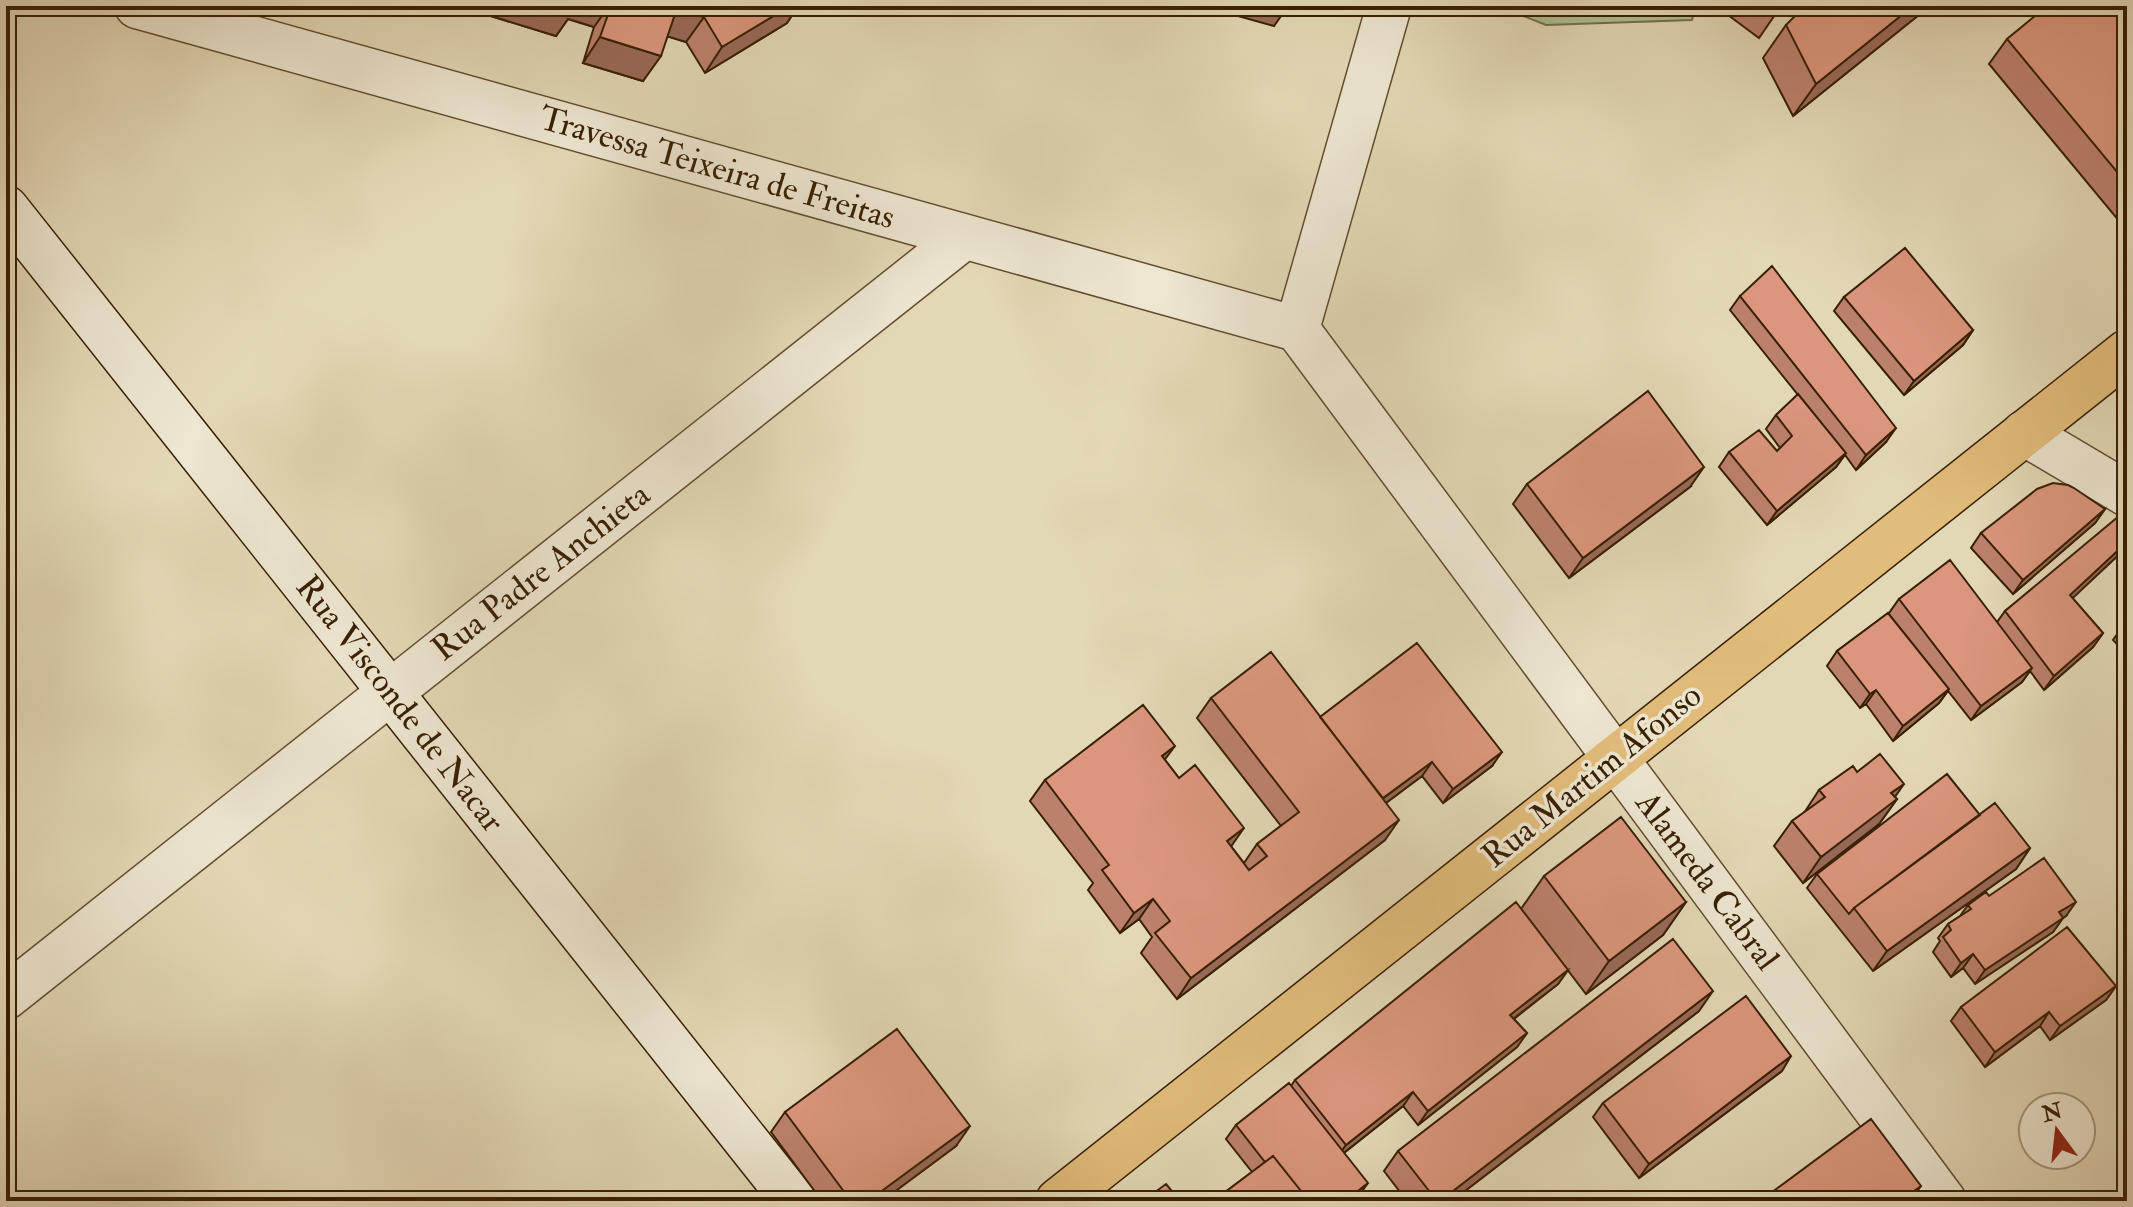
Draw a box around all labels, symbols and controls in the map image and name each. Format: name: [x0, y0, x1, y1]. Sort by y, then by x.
street label: Travessa Teixeira de Freitas: [534, 97, 900, 239]
street label: Rua Padre Anchieta: [423, 473, 659, 671]
street label: Rua Visconde de Nacar: [286, 567, 514, 842]
street label: Rua Martim Afonso: [1474, 674, 1710, 878]
street label: Alameda Cabral: [1625, 782, 1789, 979]
north arrow: [2017, 1091, 2097, 1171]
text: N: [2038, 1096, 2066, 1129]

